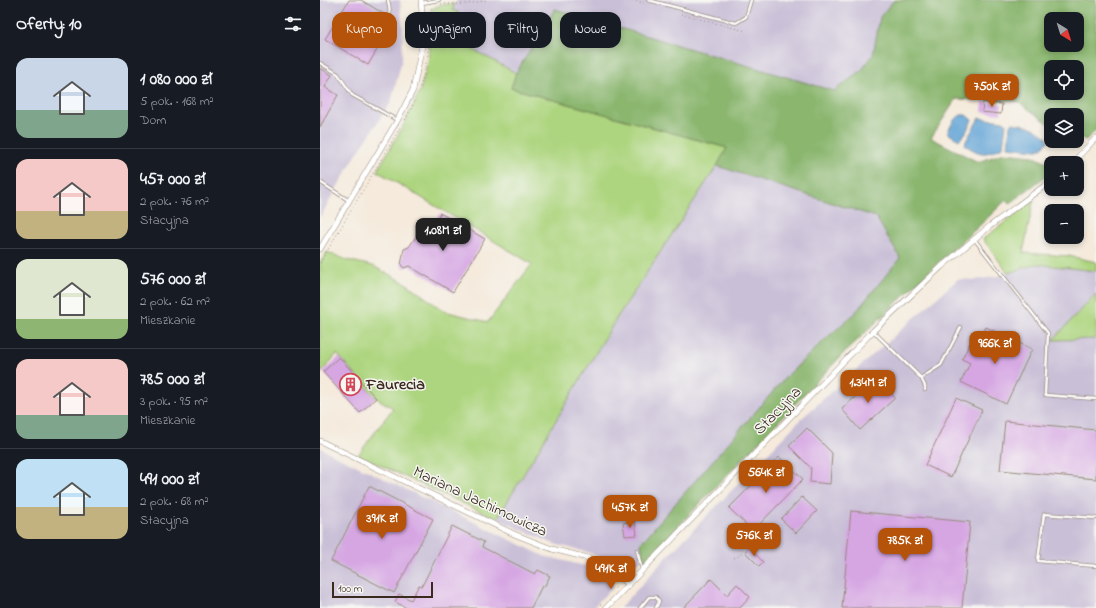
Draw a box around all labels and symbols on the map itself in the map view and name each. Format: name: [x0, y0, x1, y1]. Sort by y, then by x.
north arrow: [1044, 12, 1084, 52]
pin: 750K zł: [955, 74, 1029, 108]
pin: 1.08M zł: [402, 218, 484, 252]
pin: 966K zł: [958, 331, 1032, 365]
pin: 1.34M zł: [827, 370, 909, 404]
building icon: Faurecia: [337, 372, 363, 398]
place label: Faurecia: [365, 373, 425, 397]
street label: Stacyjna: [749, 381, 807, 441]
street label: Mariana Jachimowicza: [409, 460, 551, 544]
pin: 564K zł: [729, 460, 803, 494]
pin: 457K zł: [593, 495, 667, 529]
pin: 391K zł: [345, 506, 419, 540]
pin: 576K zł: [717, 523, 791, 557]
pin: 785K zł: [868, 528, 942, 562]
pin: 491K zł: [574, 556, 648, 590]
scale bar: [332, 580, 433, 599]

